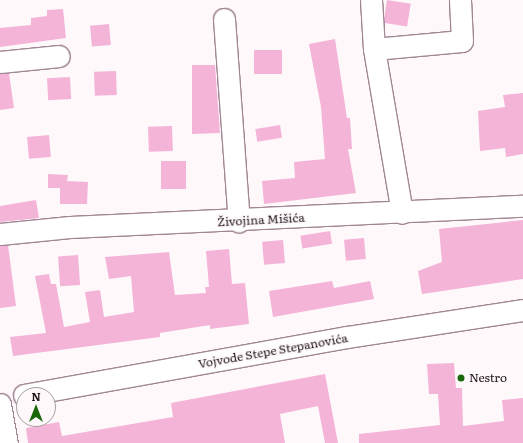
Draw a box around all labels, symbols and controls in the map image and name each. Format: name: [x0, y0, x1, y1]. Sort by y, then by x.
street label: Živojina Mišića: [217, 211, 305, 229]
street label: Vojvode Stepe Stepanovića: [197, 331, 349, 371]
place label: Nestro: [469, 371, 507, 385]
marker: Nestro: [456, 373, 466, 383]
north arrow: [16, 387, 56, 427]
text: N: [31, 388, 41, 404]

